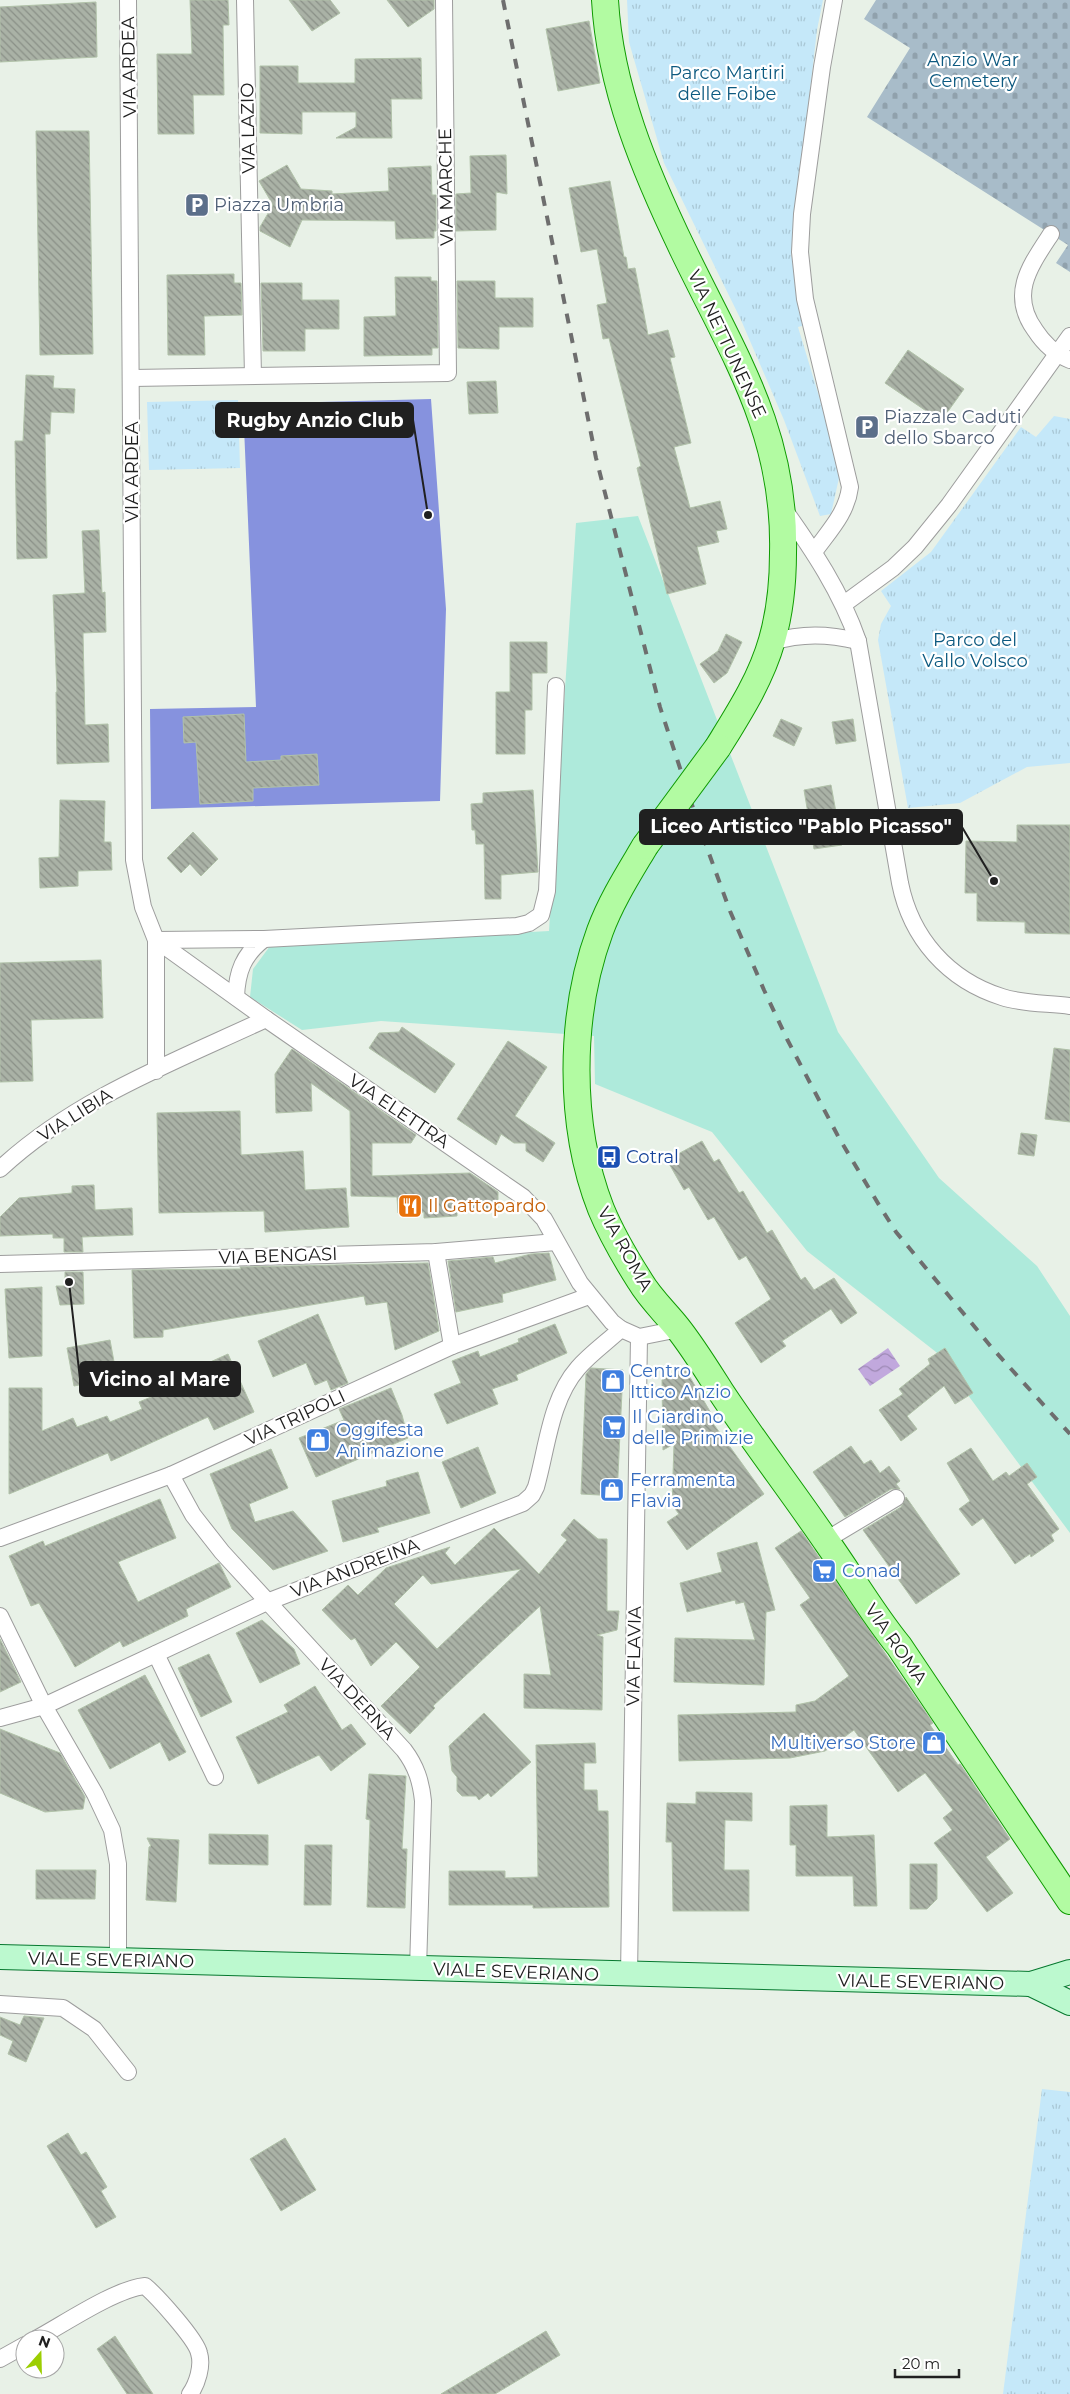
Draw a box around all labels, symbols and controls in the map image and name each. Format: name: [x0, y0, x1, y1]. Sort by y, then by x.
street label: VIA ARDEA: [117, 16, 141, 118]
park label: Anzio War Cemetery: [927, 49, 1019, 92]
park label: Parco Martiri delle Foibe: [669, 62, 785, 105]
street label: VIA LAZIO: [236, 82, 260, 174]
street label: VIA MARCHE: [434, 128, 458, 246]
parking icon: Piazza Umbria: [184, 192, 210, 218]
place label: Piazza Umbria: [214, 194, 344, 216]
street label: VIA NETTUNENSE: [683, 266, 771, 422]
callout: Rugby Anzio Club: [216, 403, 413, 437]
place label: Piazzale Caduti dello Sbarco: [884, 406, 1022, 449]
text: Rugby Anzio Club: [226, 409, 404, 432]
parking icon: Piazzale Caduti dello Sbarco: [854, 414, 880, 440]
street label: VIA ARDEA: [121, 421, 143, 523]
park label: Parco del Vallo Volsco: [922, 629, 1028, 672]
callout: Liceo Artistico "Pablo Picasso": [640, 810, 962, 844]
text: Liceo Artistico "Pablo Picasso": [650, 815, 952, 838]
street label: VIA ELETTRA: [344, 1069, 454, 1153]
street label: VIA LIBIA: [34, 1084, 116, 1146]
bus stop icon: Cotral: [596, 1144, 622, 1170]
place label: Cotral: [626, 1146, 679, 1168]
restaurant icon: Il Gattopardo: [397, 1193, 423, 1219]
place label: Il Gattopardo: [428, 1195, 546, 1217]
street label: VIA ROMA: [593, 1203, 657, 1295]
street label: VIA BENGASI: [218, 1243, 338, 1269]
place label: Centro Ittico Anzio: [630, 1360, 731, 1403]
callout: Vicino al Mare: [80, 1362, 240, 1396]
text: Vicino al Mare: [89, 1368, 230, 1391]
shop icon: Centro Ittico Anzio: [600, 1368, 626, 1394]
street label: VIA TRIPOLI: [241, 1385, 349, 1451]
place label: Il Giardino delle Primizie: [632, 1406, 754, 1449]
supermarket icon: Il Giardino delle Primizie: [601, 1414, 627, 1440]
place label: Oggifesta Animazione: [336, 1419, 444, 1462]
shop icon: Oggifesta Animazione: [305, 1427, 331, 1453]
place label: Ferramenta Flavia: [630, 1469, 736, 1512]
shop icon: Ferramenta Flavia: [599, 1477, 625, 1503]
street label: VIA ANDREINA: [288, 1533, 422, 1603]
supermarket icon: Conad: [811, 1558, 837, 1584]
place label: Conad: [842, 1560, 901, 1582]
street label: VIA ROMA: [860, 1599, 932, 1689]
street label: VIA FLAVIA: [622, 1606, 646, 1706]
street label: VIA DERNA: [314, 1654, 400, 1744]
shop icon: Multiverso Store: [921, 1730, 947, 1756]
place label: Multiverso Store: [770, 1732, 916, 1754]
street label: VIALE SEVERIANO: [28, 1948, 194, 1972]
street label: VIALE SEVERIANO: [432, 1958, 600, 1986]
street label: VIALE SEVERIANO: [838, 1970, 1004, 1994]
north arrow: [15, 2329, 65, 2379]
text: N: [36, 2331, 53, 2352]
scale bar: [895, 2346, 959, 2378]
text: 20 m: [902, 2354, 940, 2373]

